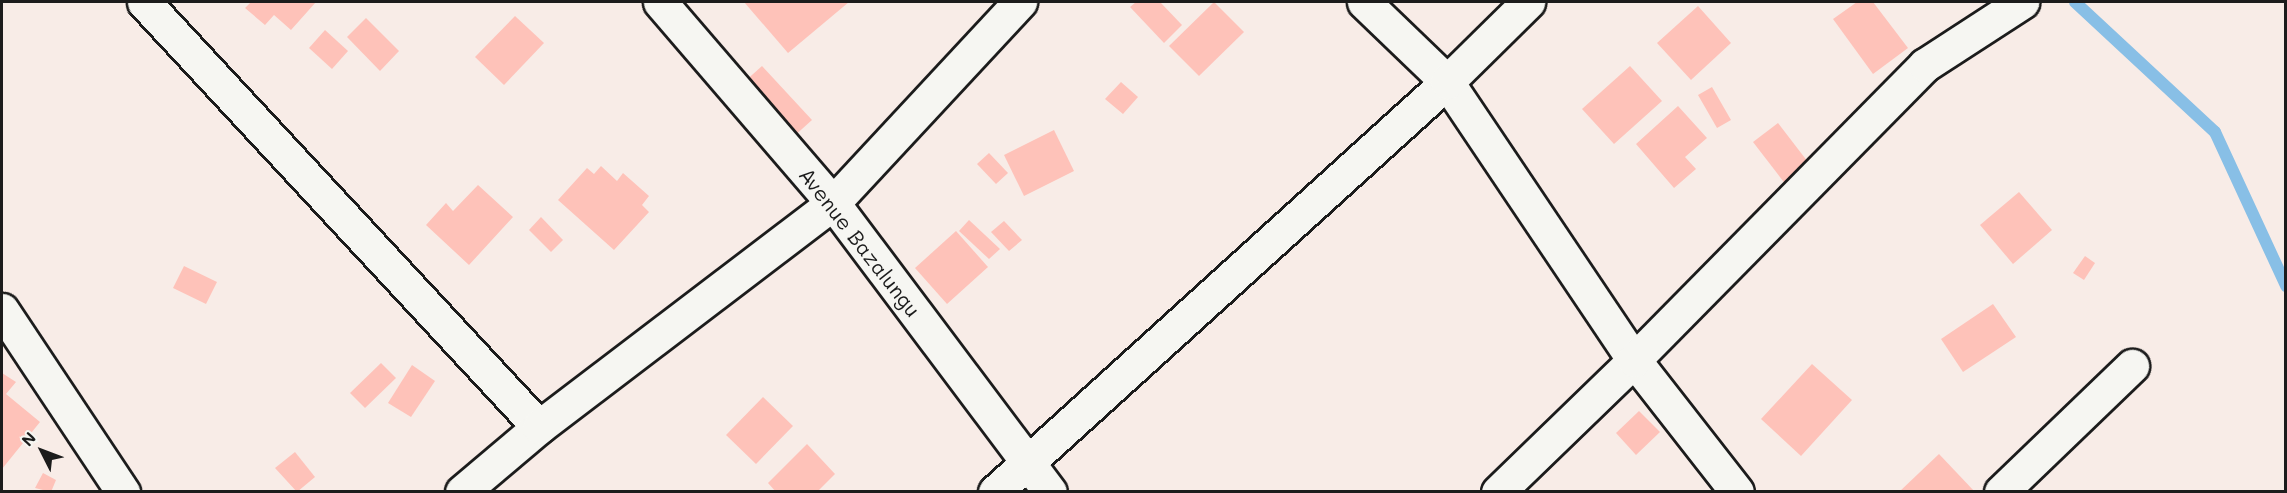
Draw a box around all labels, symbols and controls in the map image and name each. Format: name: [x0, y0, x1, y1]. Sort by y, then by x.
street label: Avenue Bazalungu: [794, 162, 926, 322]
north arrow: [12, 421, 72, 481]
text: N: [16, 427, 40, 450]

